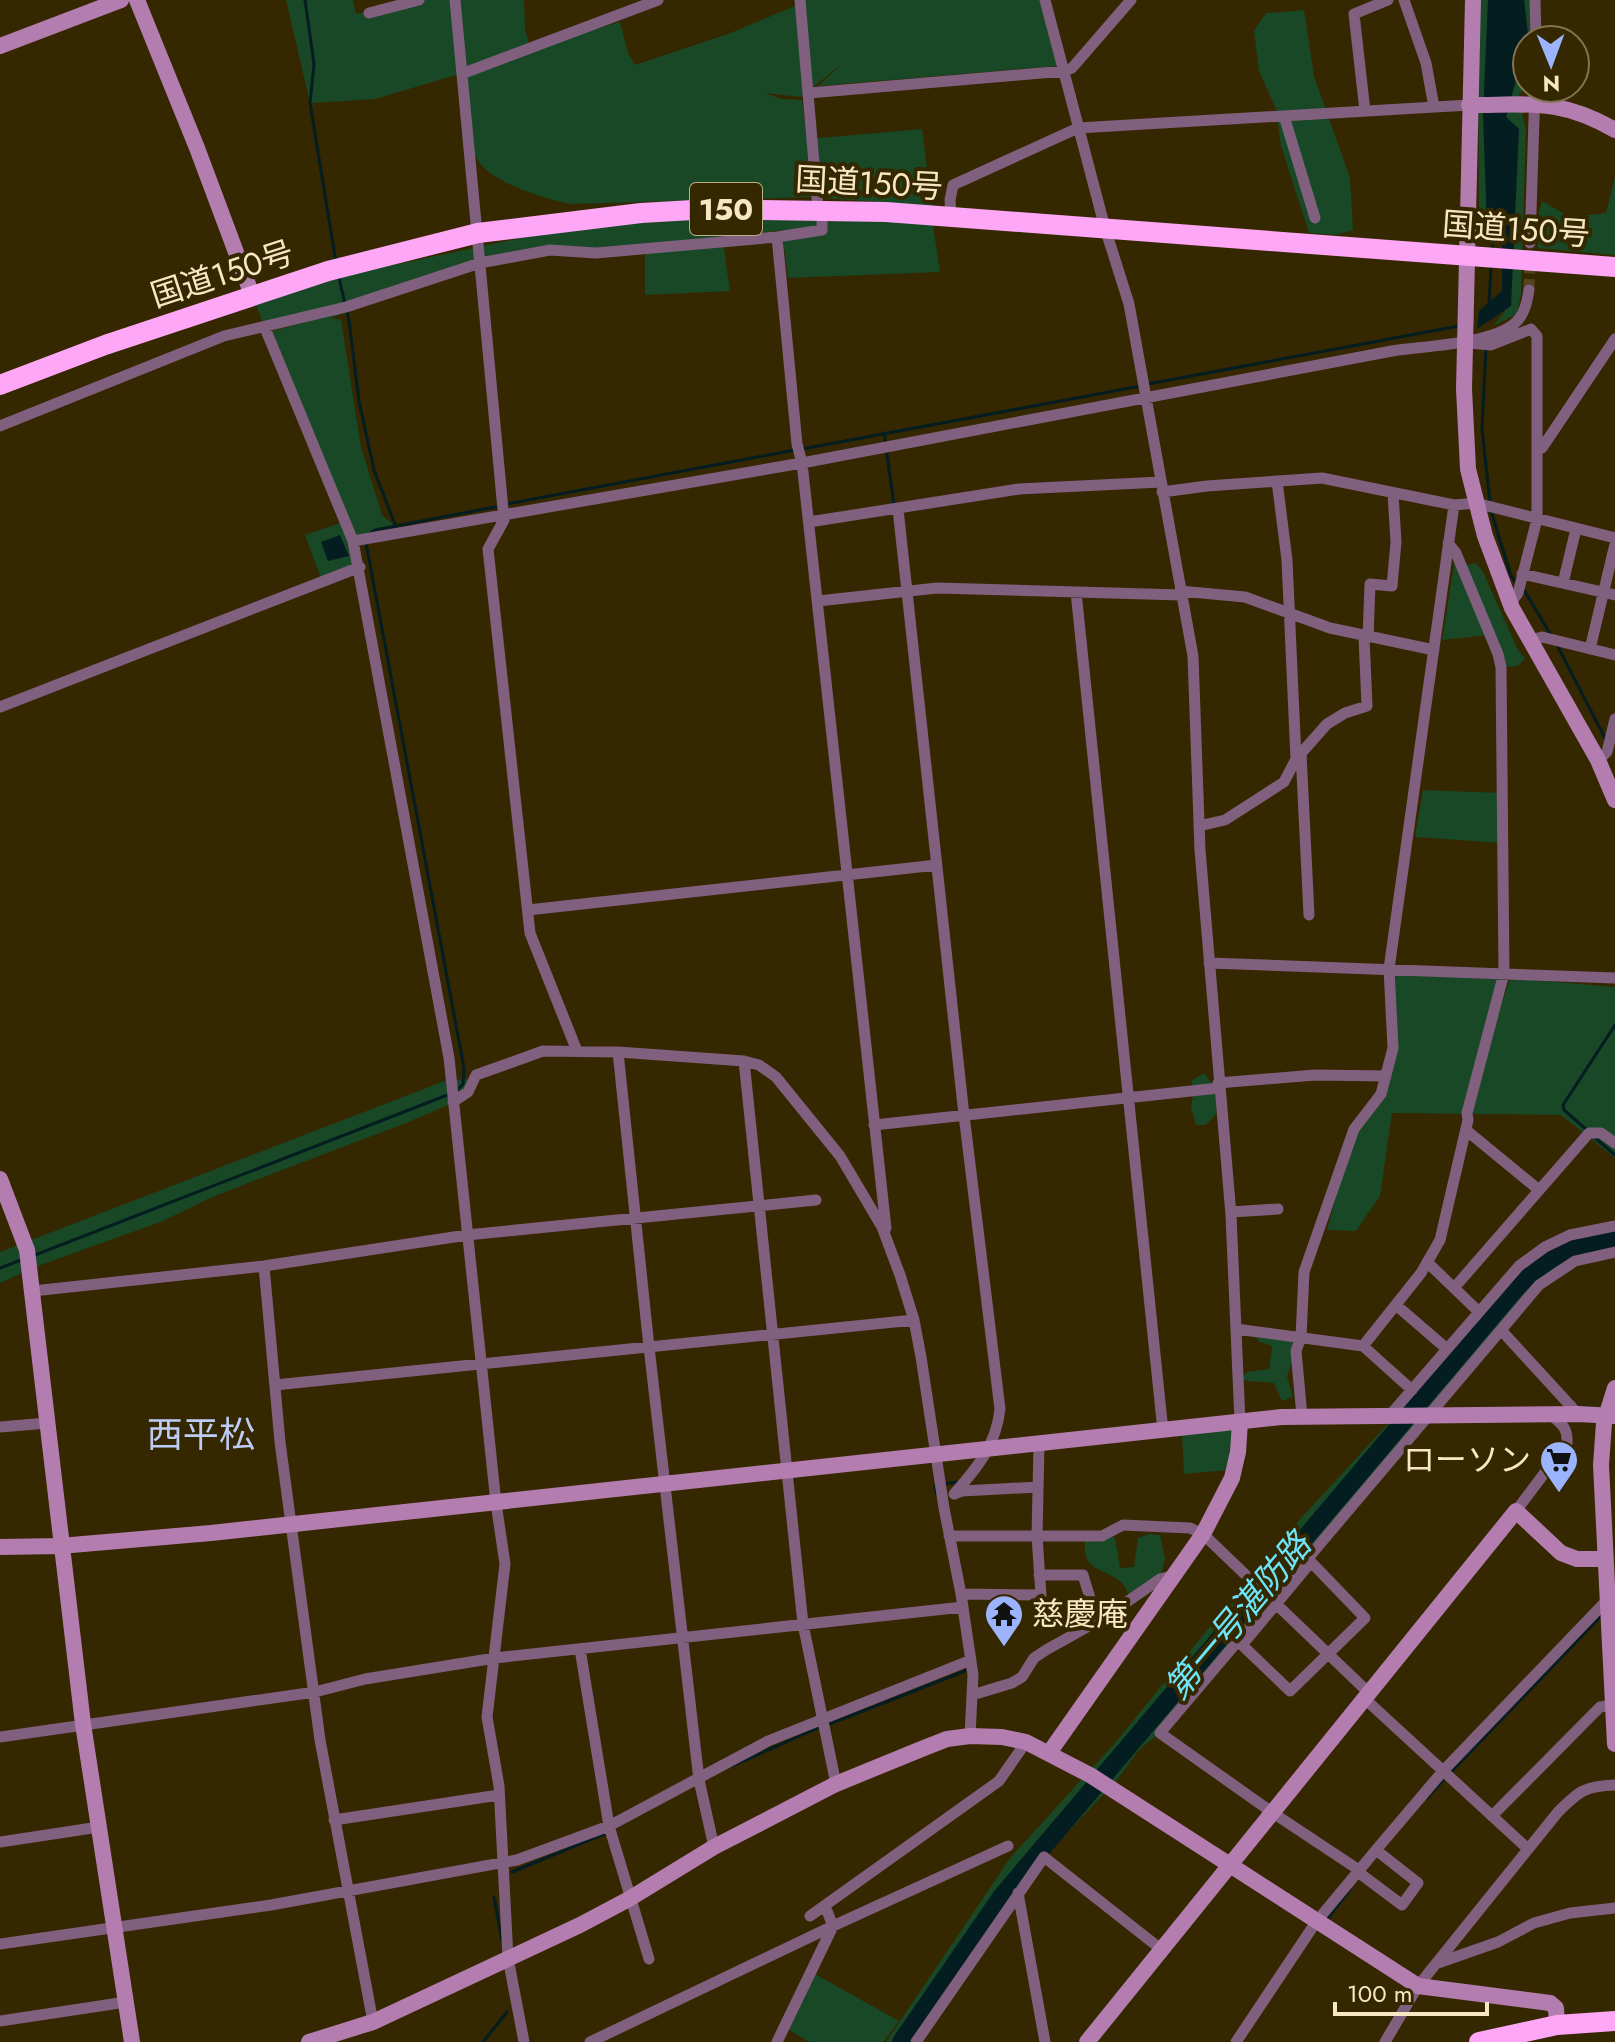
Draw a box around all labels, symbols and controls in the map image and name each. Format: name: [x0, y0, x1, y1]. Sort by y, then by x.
north arrow: [1511, 24, 1591, 104]
text: N: [1542, 68, 1560, 100]
street label: 国道150号: [794, 156, 944, 210]
road number: 150: [690, 183, 762, 235]
street label: 国道150号: [1441, 201, 1591, 257]
street label: 国道150号: [145, 229, 299, 319]
district label: 西平松: [147, 1408, 255, 1460]
place label: ローソン: [1403, 1437, 1531, 1483]
supermarket icon: ローソン: [1538, 1439, 1580, 1494]
water label: 第一号湛防路: [1154, 1520, 1324, 1710]
place label: 慈慶庵: [1032, 1591, 1128, 1637]
temple icon: 慈慶庵: [983, 1593, 1025, 1648]
scale bar: [1335, 1966, 1487, 2016]
text: 100 m: [1347, 1976, 1413, 2011]

